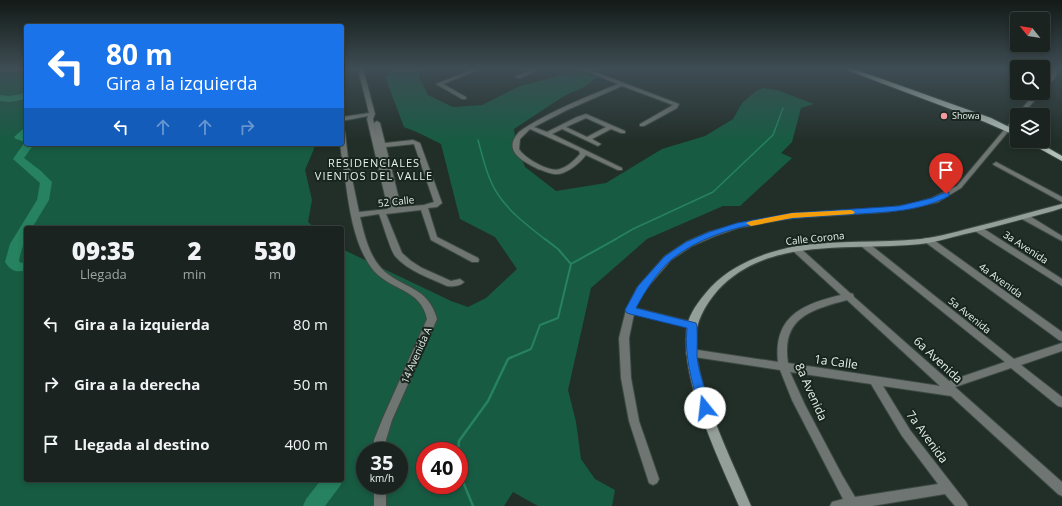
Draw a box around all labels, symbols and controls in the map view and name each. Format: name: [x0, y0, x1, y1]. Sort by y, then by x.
north arrow: [1010, 12, 1050, 52]
map controls: [1010, 12, 1050, 148]
text: 80 m: [106, 35, 173, 73]
icon: left: [40, 40, 92, 92]
button: search: [1010, 60, 1050, 100]
text: Gira a la izquierda: [106, 71, 258, 95]
button: layers: [1010, 108, 1050, 148]
place label: Showa: [952, 109, 980, 122]
marker: Showa: [939, 111, 949, 121]
icon: left: [110, 116, 132, 138]
icon: ahead: [152, 116, 174, 138]
icon: ahead: [194, 116, 216, 138]
icon: right: [236, 116, 258, 138]
pin: [929, 153, 963, 194]
district label: RESIDENCIALES VIENTOS DEL VALLE: [315, 155, 433, 183]
icon: arrive: [935, 159, 957, 181]
street label: 52 Calle: [377, 192, 415, 210]
street label: 3a Avenida: [1001, 227, 1051, 267]
street label: Calle Corona: [785, 228, 845, 248]
text: 09:35: [72, 234, 135, 267]
text: 2: [187, 234, 202, 267]
text: 530: [254, 234, 296, 267]
street label: 4a Avenida: [976, 259, 1026, 301]
text: Llegada: [80, 265, 127, 283]
text: min: [183, 265, 206, 283]
text: m: [269, 265, 281, 283]
street label: 5a Avenida: [946, 293, 994, 337]
icon: left: [40, 313, 62, 335]
text: Gira a la izquierda: [74, 314, 210, 334]
text: 80 m: [293, 314, 328, 334]
street label: 14 Avenida A: [397, 324, 435, 385]
street label: 6a Avenida: [910, 332, 967, 387]
street label: 1a Calle: [813, 350, 859, 373]
street label: 8a Avenida: [791, 360, 832, 423]
icon: right: [40, 373, 62, 395]
text: Gira a la derecha: [74, 374, 200, 394]
text: 50 m: [293, 374, 328, 394]
position arrow: [684, 387, 726, 429]
street label: 7a Avenida: [902, 407, 952, 467]
icon: arrive: [40, 433, 62, 455]
text: Llegada al destino: [74, 434, 209, 454]
text: 400 m: [284, 434, 328, 454]
speed limit sign: 40: [416, 442, 468, 494]
text: 35: [371, 449, 393, 476]
text: km/h: [370, 471, 394, 485]

